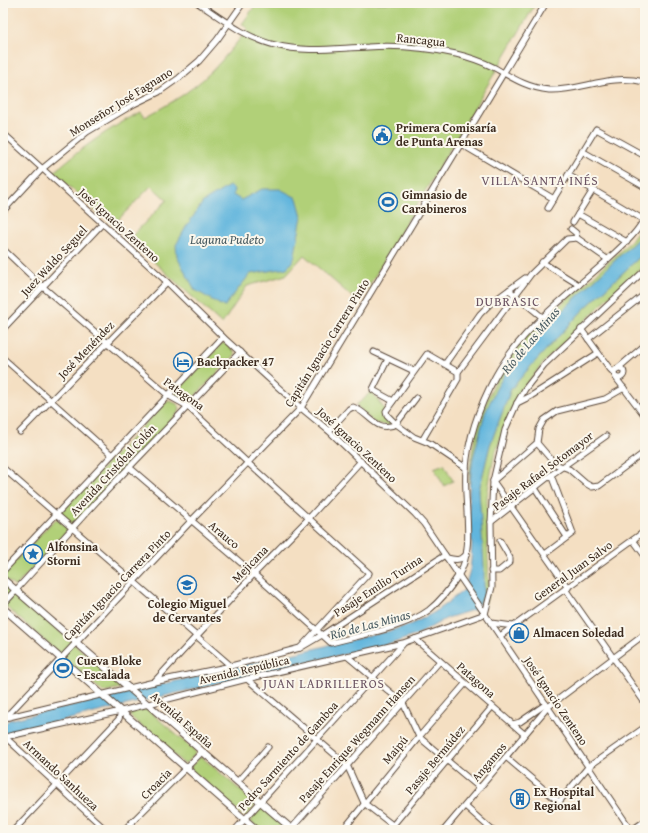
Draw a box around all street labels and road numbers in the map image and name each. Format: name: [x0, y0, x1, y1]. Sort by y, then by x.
street label: Rancagua: [396, 29, 446, 51]
street label: Monseñor José Fagnano: [66, 63, 176, 140]
street label: José Ignacio Zenteno: [74, 182, 164, 266]
street label: Juez Waldo Seguel: [15, 221, 91, 301]
street label: Capitán Ignacio Carrera Pinto: [280, 275, 373, 410]
street label: José Menéndez: [52, 317, 118, 384]
street label: Patagona: [160, 373, 208, 414]
street label: José Ignacio Zenteno: [312, 402, 401, 486]
street label: Avenida Cristóbal Colón: [66, 420, 160, 519]
street label: Pasaje Rafael Sotomayor: [489, 427, 597, 514]
street label: Arauco: [205, 517, 243, 553]
street label: Capitán Ignacio Carrera Pinto: [59, 525, 174, 644]
street label: General Juan Salvo: [530, 536, 616, 605]
street label: Mejicana: [228, 541, 272, 586]
street label: Pasaje Emilio Turina: [330, 550, 426, 621]
street label: Avenida República: [197, 651, 291, 688]
street label: José Ignacio Zenteno: [519, 651, 593, 749]
street label: Patagona: [453, 658, 500, 702]
street label: Pasaje Enrique Wegmann Hansen: [295, 671, 419, 806]
street label: Avenida España: [147, 688, 218, 752]
street label: Pedro Sarmiento de Gamboa: [234, 697, 342, 814]
street label: Pasaje Bermúdez: [401, 722, 468, 798]
street label: Maipú: [378, 732, 412, 767]
street label: Armando Sanhueza: [20, 735, 103, 814]
street label: Angamos: [467, 738, 510, 785]
street label: Croacia: [136, 764, 175, 803]

